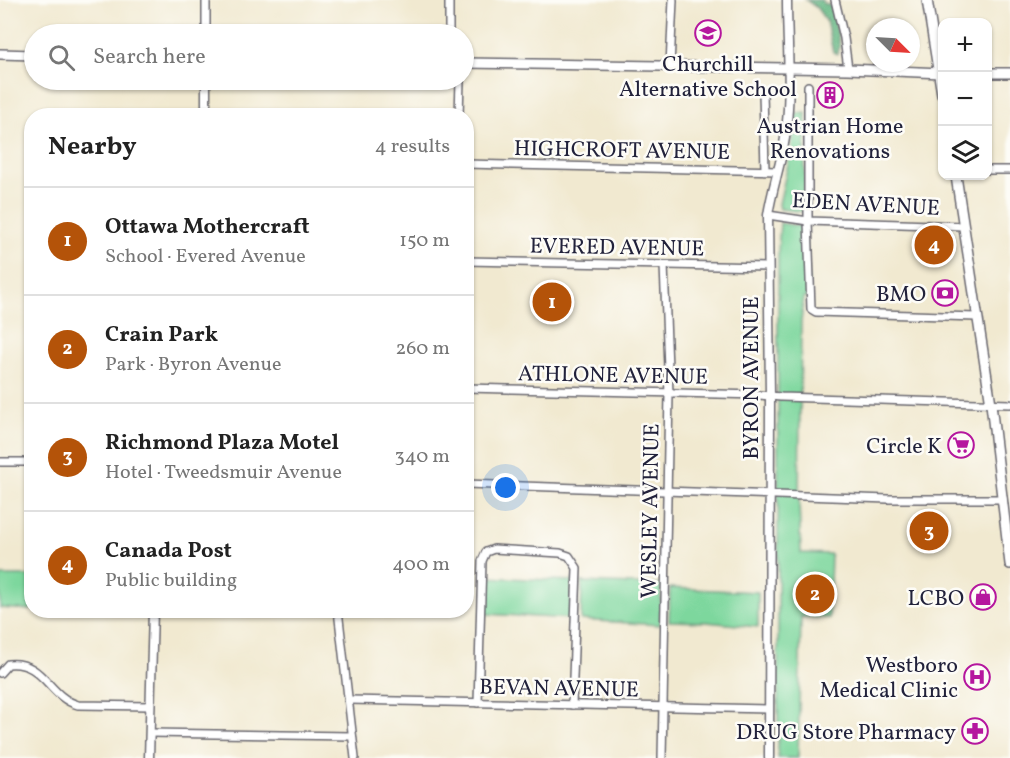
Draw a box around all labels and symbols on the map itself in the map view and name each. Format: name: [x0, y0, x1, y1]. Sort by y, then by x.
school or university icon: Churchill Alternative School: [693, 18, 723, 48]
north arrow: [866, 18, 920, 72]
place label: Churchill Alternative School: [619, 50, 797, 106]
building icon: Austrian Home Renovations: [815, 80, 845, 110]
place label: Austrian Home Renovations: [756, 112, 904, 168]
street label: HIGHCROFT AVENUE: [514, 134, 730, 169]
street label: EDEN AVENUE: [791, 186, 941, 225]
pin: 4: [914, 222, 954, 268]
street label: EVERED AVENUE: [529, 231, 705, 266]
bank icon: BMO: [930, 278, 960, 308]
pin: 1: [532, 280, 572, 324]
place label: BMO: [876, 280, 926, 311]
street label: BYRON AVENUE: [737, 296, 768, 460]
street label: ATHLONE AVENUE: [518, 359, 708, 394]
street label: WESLEY AVENUE: [634, 423, 669, 599]
supermarket icon: Circle K: [946, 430, 976, 460]
place label: Circle K: [866, 432, 942, 463]
your location: [491, 473, 520, 502]
pin: 3: [910, 508, 948, 554]
pin: 2: [796, 572, 834, 616]
shop icon: LCBO: [968, 582, 998, 612]
place label: LCBO: [908, 584, 964, 615]
place label: Westboro Medical Clinic: [820, 651, 958, 707]
hospital icon: Westboro Medical Clinic: [962, 662, 992, 692]
street label: BEVAN AVENUE: [479, 673, 639, 706]
pharmacy icon: DRUG Store Pharmacy: [960, 716, 990, 746]
place label: DRUG Store Pharmacy: [736, 718, 956, 749]

